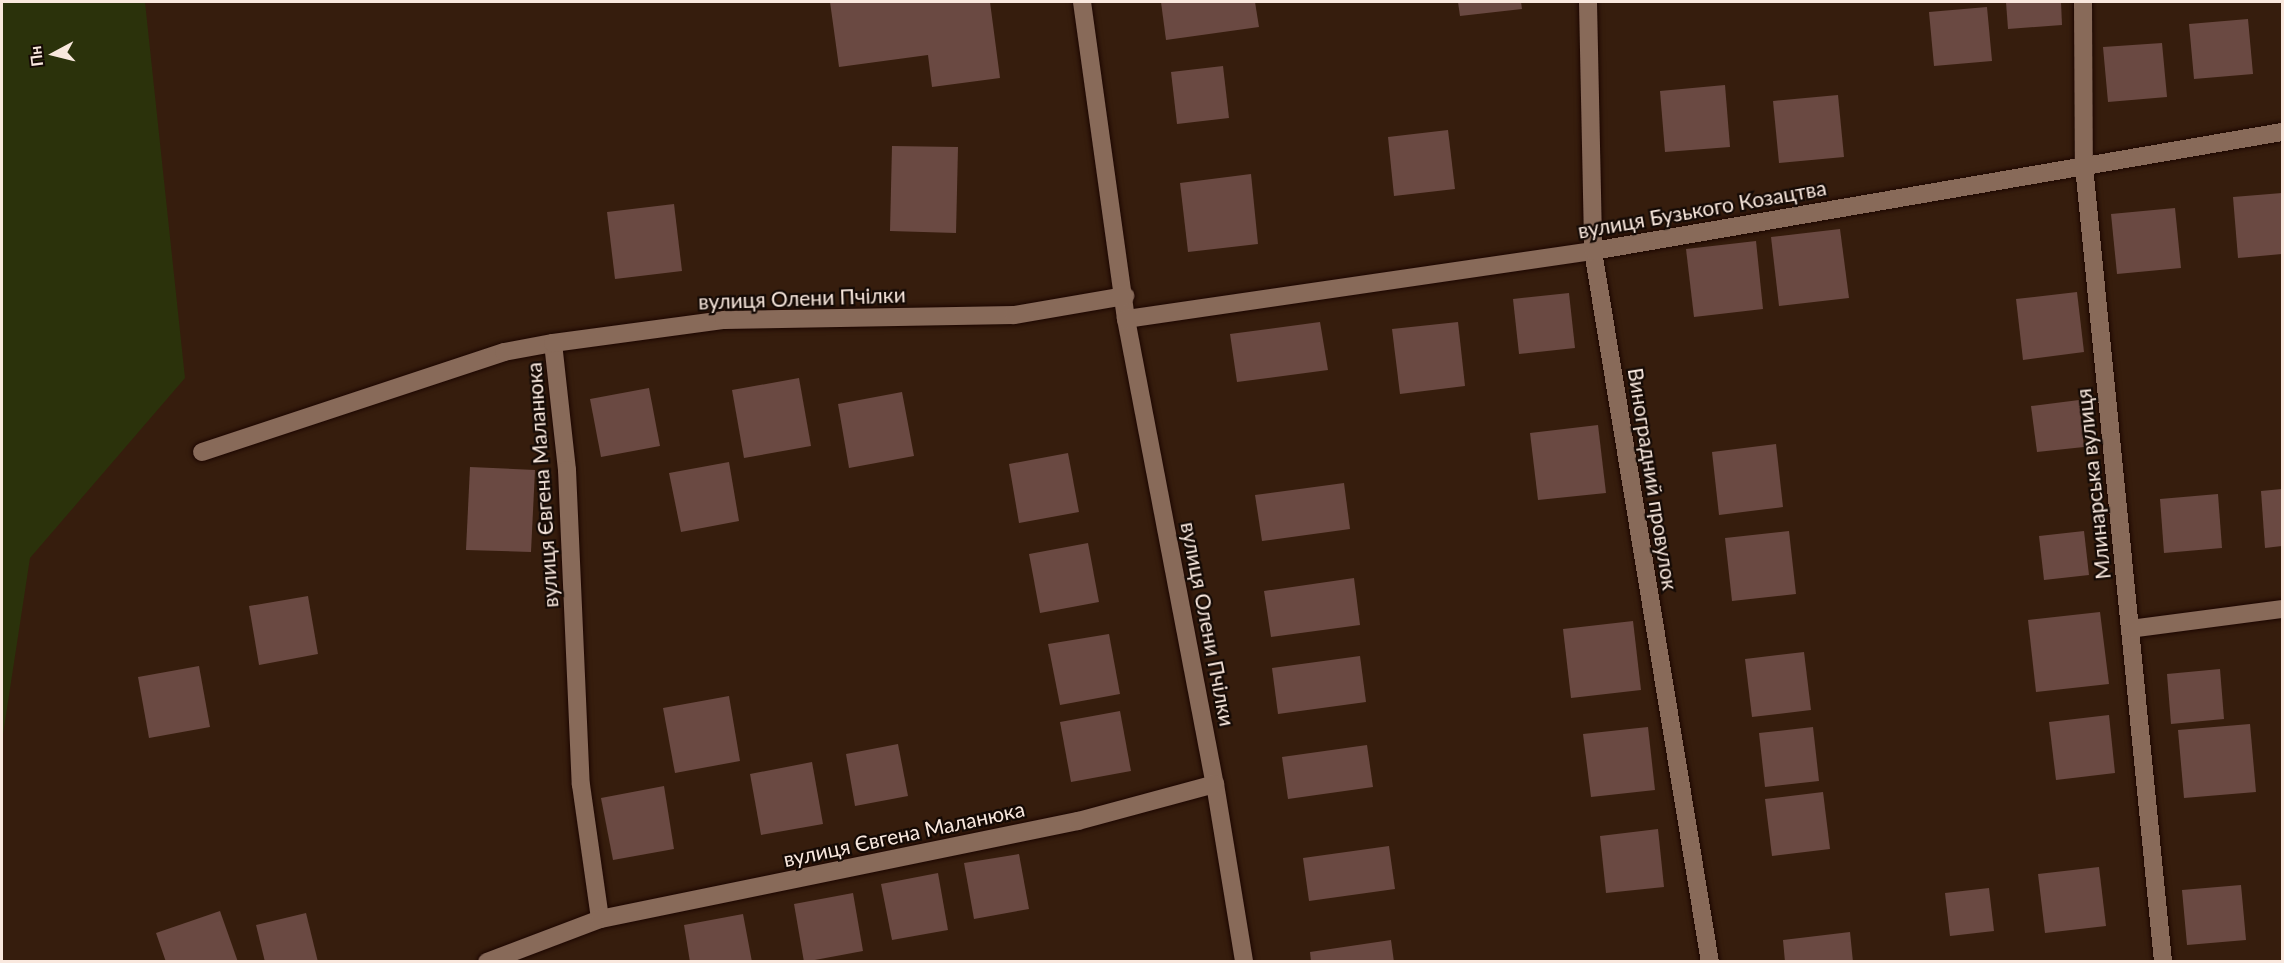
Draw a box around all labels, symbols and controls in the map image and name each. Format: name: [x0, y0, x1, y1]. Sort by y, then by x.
north arrow: [24, 24, 84, 84]
text: Пн: [25, 45, 46, 68]
street label: вулиця Бузького Козацтва: [1576, 175, 1828, 243]
street label: вулиця Олени Пчілки: [698, 282, 906, 314]
street label: вулиця Євгена Маланюка: [521, 361, 563, 609]
street label: Виноградний провулок: [1623, 366, 1683, 592]
street label: Млинарська вулиця: [2070, 387, 2116, 581]
street label: вулиця Олени Пчілки: [1176, 520, 1240, 728]
street label: вулиця Євгена Маланюка: [781, 796, 1027, 872]

